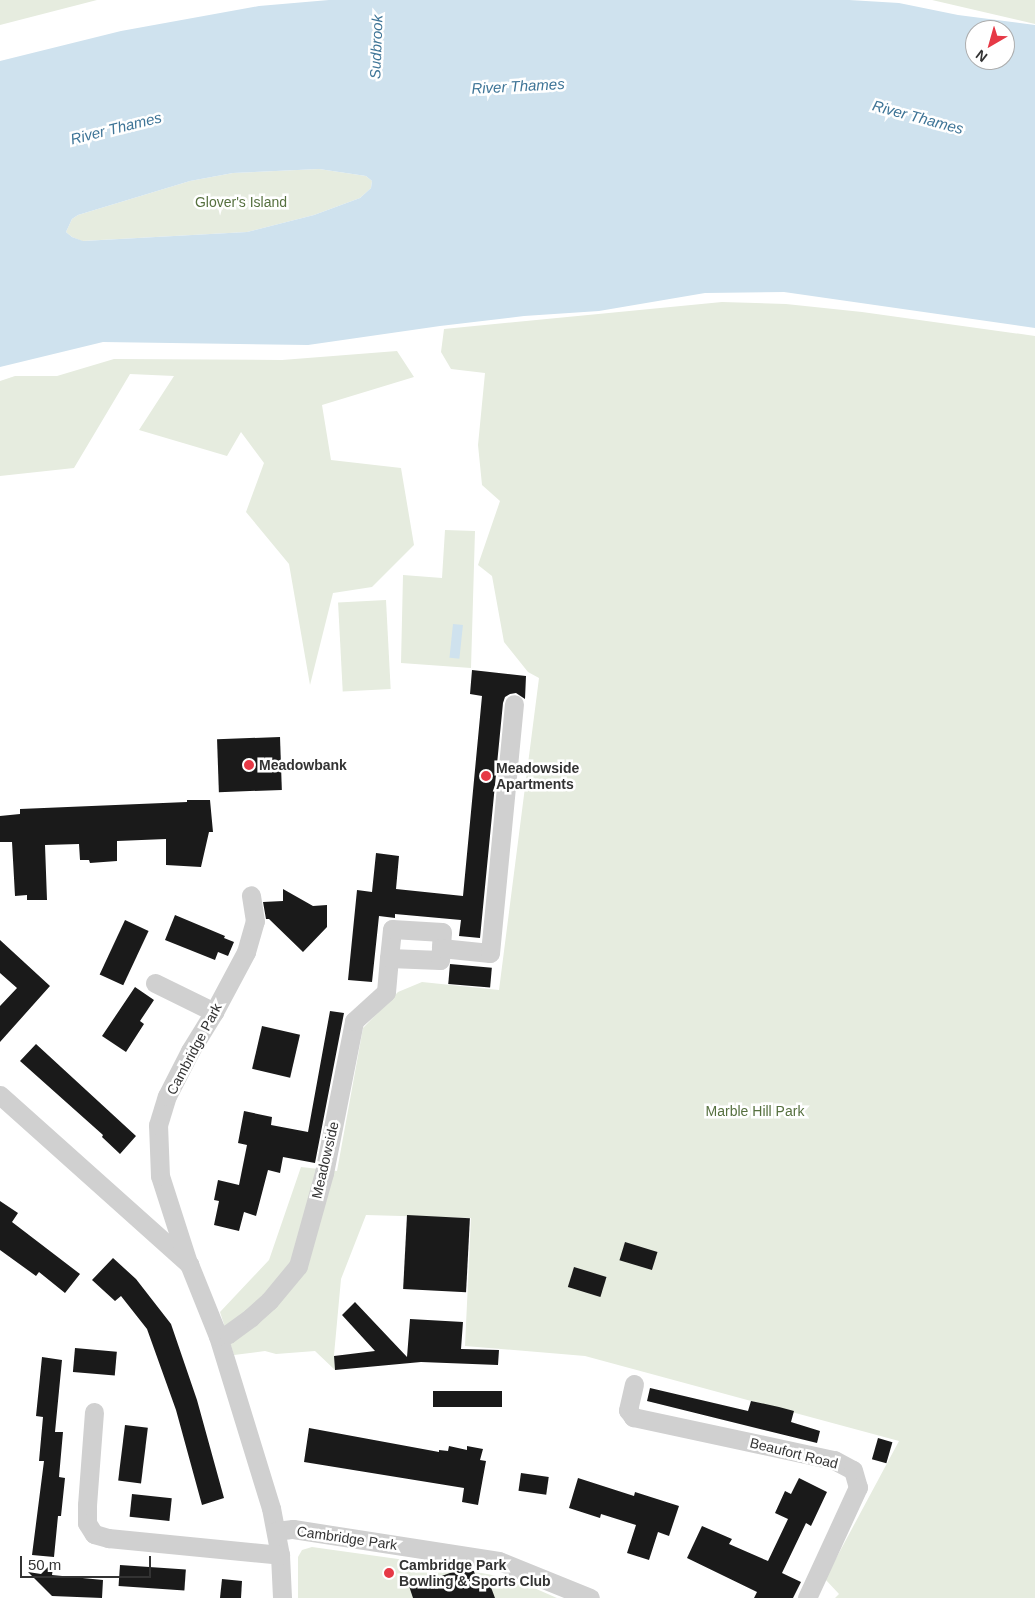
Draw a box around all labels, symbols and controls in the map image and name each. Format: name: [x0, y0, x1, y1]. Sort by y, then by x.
water label: Sudbrook: [366, 15, 386, 79]
north arrow: [965, 20, 1015, 70]
text: N: [972, 47, 990, 65]
water label: River Thames: [471, 75, 565, 97]
water label: River Thames: [871, 96, 965, 138]
water label: River Thames: [69, 108, 163, 148]
park label: Glover's Island: [195, 194, 287, 210]
place label: Meadowbank: [259, 757, 347, 773]
marker: Meadowbank: [243, 759, 255, 771]
place label: Meadowside Apartments: [496, 760, 579, 792]
marker: Meadowside Apartments: [480, 770, 492, 782]
street label: Cambridge Park: [163, 1000, 225, 1098]
park label: Marble Hill Park: [706, 1103, 804, 1119]
street label: Meadowside: [308, 1120, 342, 1200]
street label: Beaufort Road: [748, 1434, 840, 1472]
street label: Cambridge Park: [296, 1523, 398, 1553]
scale bar: [22, 1546, 154, 1578]
text: 50 m: [28, 1556, 61, 1573]
place label: Cambridge Park Bowling & Sports Club: [399, 1557, 551, 1590]
marker: Cambridge Park Bowling & Sports Club: [383, 1567, 395, 1579]

